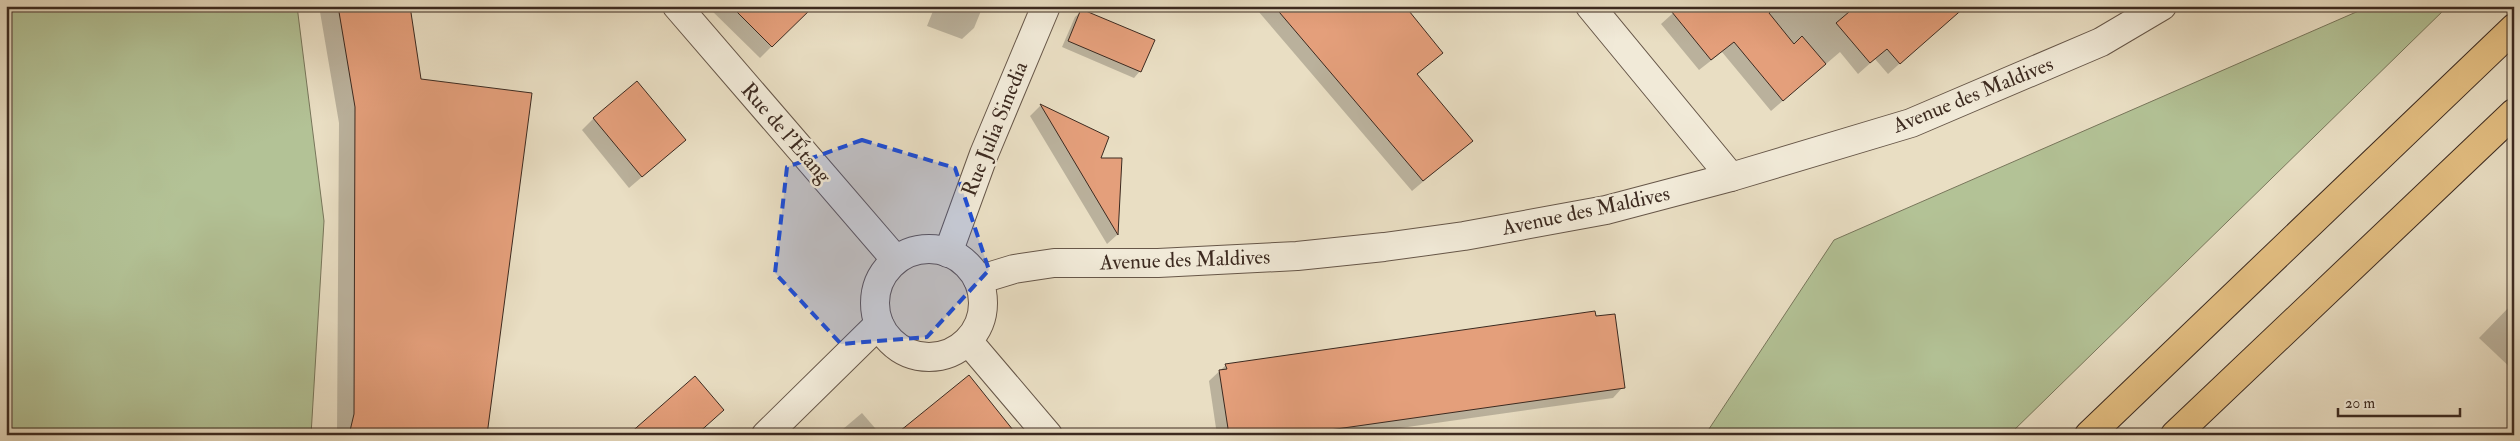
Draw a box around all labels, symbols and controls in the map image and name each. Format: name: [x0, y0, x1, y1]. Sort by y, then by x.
street label: Avenue des Maldives: [1888, 51, 2057, 140]
street label: Rue Julia Sinedia: [956, 57, 1034, 200]
street label: Rue de l'Étang: [735, 77, 838, 189]
street label: Avenue des Maldives: [1499, 180, 1672, 242]
street label: Avenue des Maldives: [1098, 244, 1271, 277]
scale bar: [2338, 386, 2460, 418]
text: 20 m: [2345, 394, 2375, 413]

